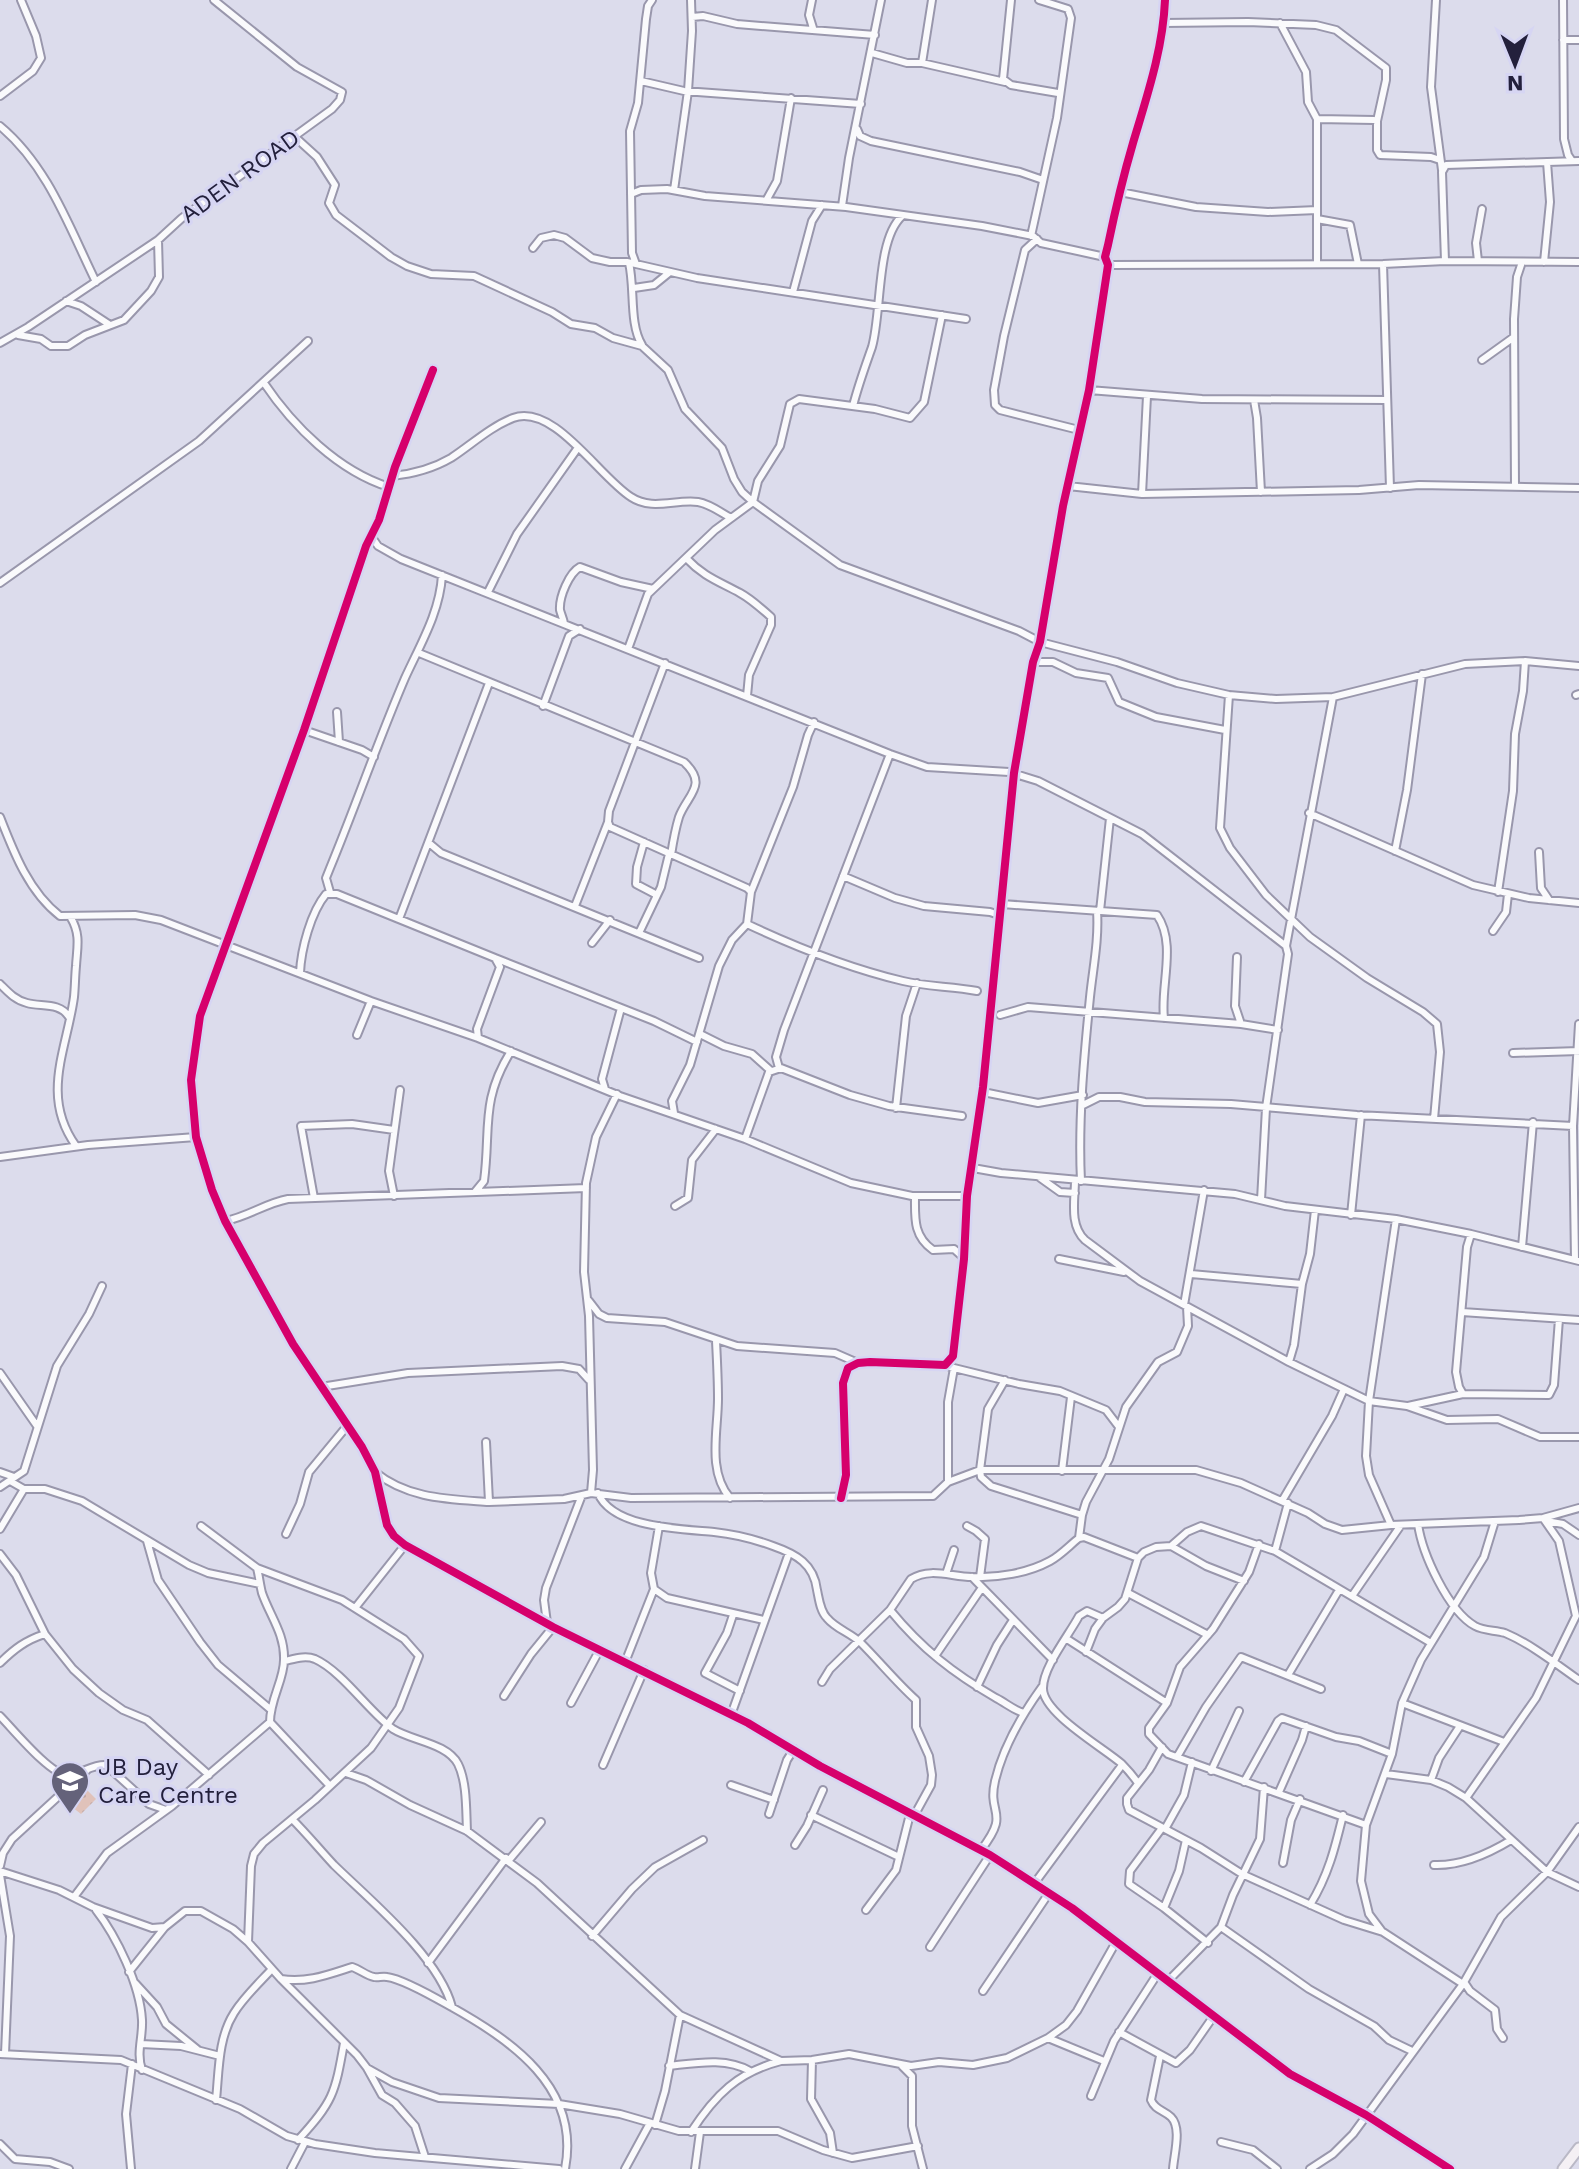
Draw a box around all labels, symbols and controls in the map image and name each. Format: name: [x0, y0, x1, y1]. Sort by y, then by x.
north arrow: [1475, 24, 1555, 104]
text: N: [1507, 71, 1524, 96]
street label: ADEN ROAD: [175, 123, 305, 229]
place label: JB Day Care Centre: [98, 1753, 238, 1809]
school or university icon: JB Day Care Centre: [49, 1760, 91, 1815]

